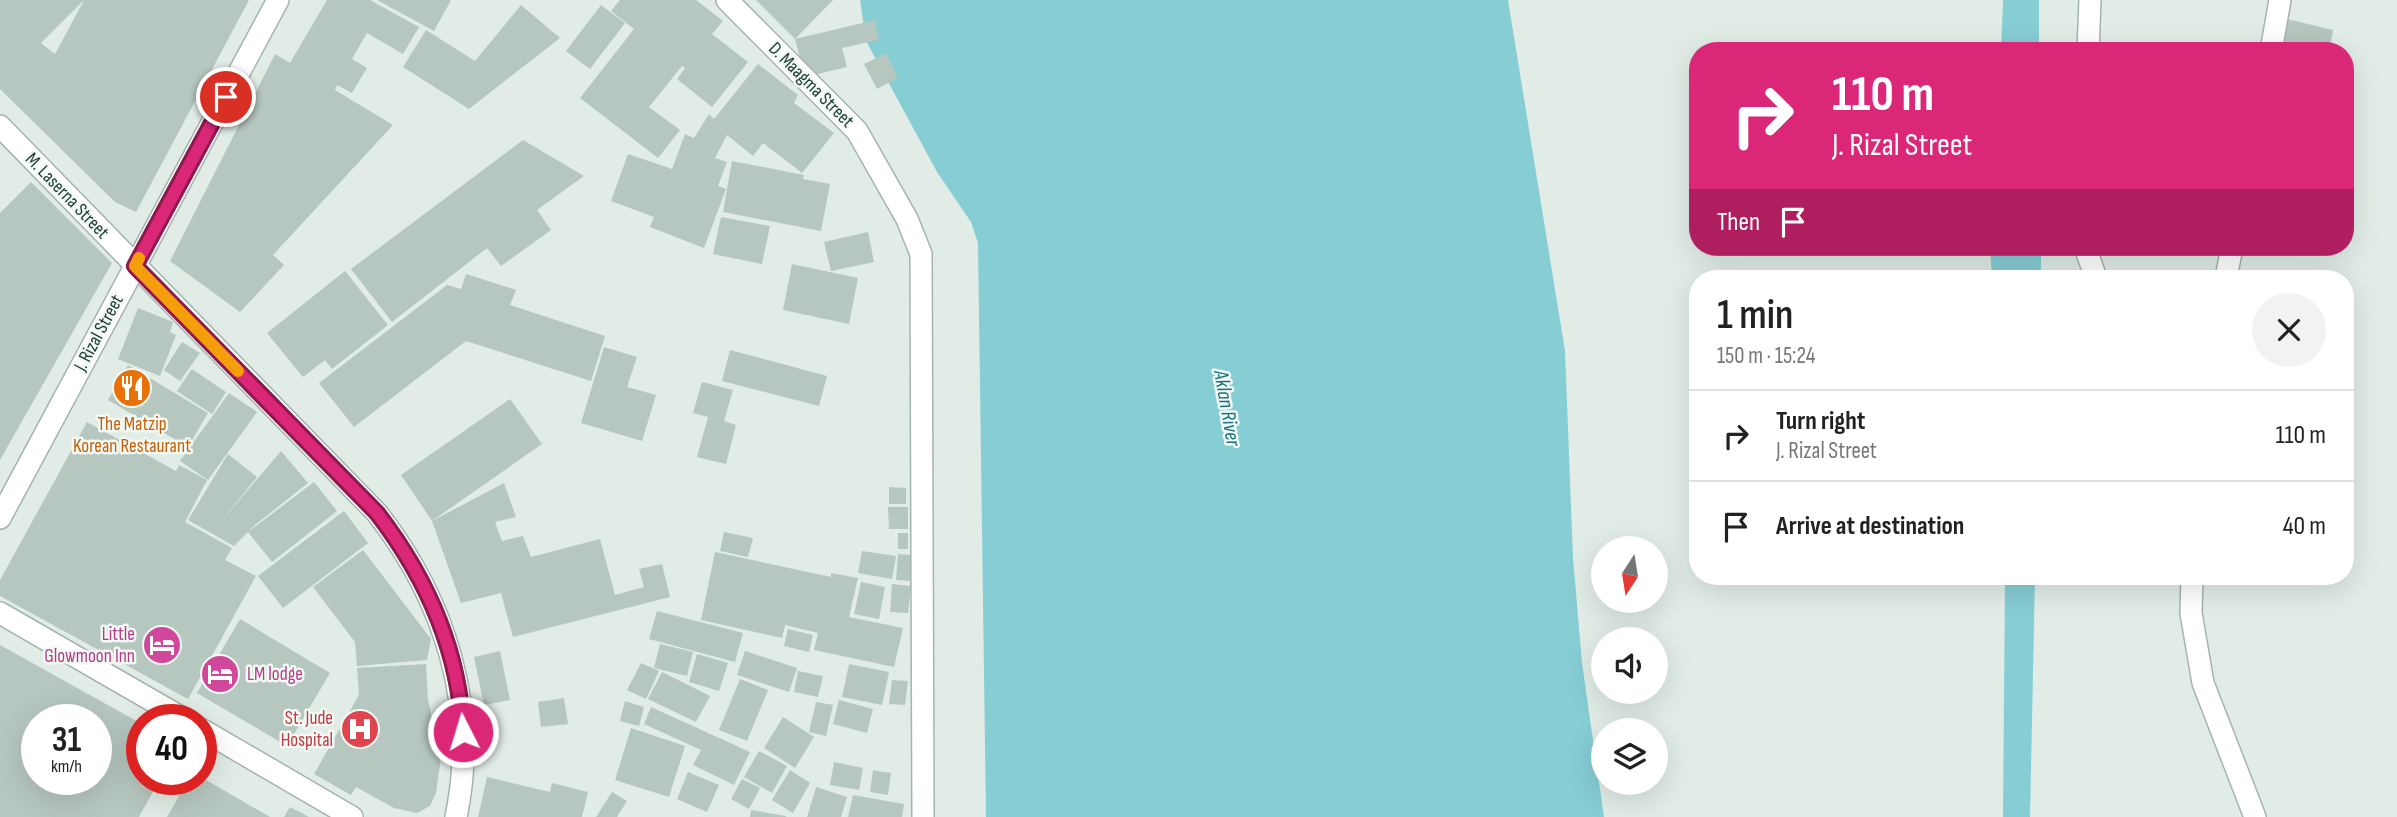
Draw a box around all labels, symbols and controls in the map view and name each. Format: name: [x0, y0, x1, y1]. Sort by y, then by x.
street label: D. Maagma Street: [763, 37, 859, 133]
text: 110 m: [1832, 66, 1934, 125]
pin: [196, 67, 256, 127]
icon: right: [1717, 70, 1808, 161]
icon: arrive: [207, 78, 245, 116]
text: J. Rizal Street: [1832, 126, 1972, 165]
street label: M. Laserna Street: [20, 148, 114, 244]
icon: arrive: [1774, 203, 1812, 241]
text: Then: [1717, 207, 1760, 238]
text: 1 min: [1717, 290, 1793, 341]
street label: J. Rizal Street: [69, 291, 129, 376]
button: close: [2252, 293, 2326, 367]
text: 150 m · 15:24: [1717, 342, 1815, 370]
restaurant icon: The Matzip Korean Restaurant: [111, 367, 153, 409]
water label: Aklan River: [1208, 367, 1246, 449]
text: Turn right: [1776, 406, 1865, 437]
place label: The Matzip Korean Restaurant: [73, 413, 191, 458]
icon: right: [1717, 417, 1755, 455]
text: 110 m: [2275, 420, 2326, 451]
text: J. Rizal Street: [1776, 437, 1877, 465]
icon: arrive: [1717, 508, 1755, 546]
text: Arrive at destination: [1776, 511, 1964, 542]
text: 40 m: [2283, 511, 2326, 542]
north arrow: [1591, 536, 1668, 612]
map controls: [1591, 536, 1668, 795]
place label: Little Glowmoon Inn: [44, 623, 135, 668]
hotel icon: Little Glowmoon Inn: [141, 624, 183, 666]
button: sound: [1591, 627, 1668, 704]
hotel icon: LM lodge: [199, 653, 241, 695]
place label: LM lodge: [247, 663, 303, 686]
position arrow: [426, 695, 500, 769]
speed limit sign: 40: [126, 704, 217, 795]
place label: St. Jude Hospital: [281, 707, 333, 752]
hospital icon: St. Jude Hospital: [339, 708, 381, 750]
button: layers: [1591, 718, 1668, 795]
text: 31: [52, 719, 81, 762]
text: km/h: [51, 756, 82, 777]

